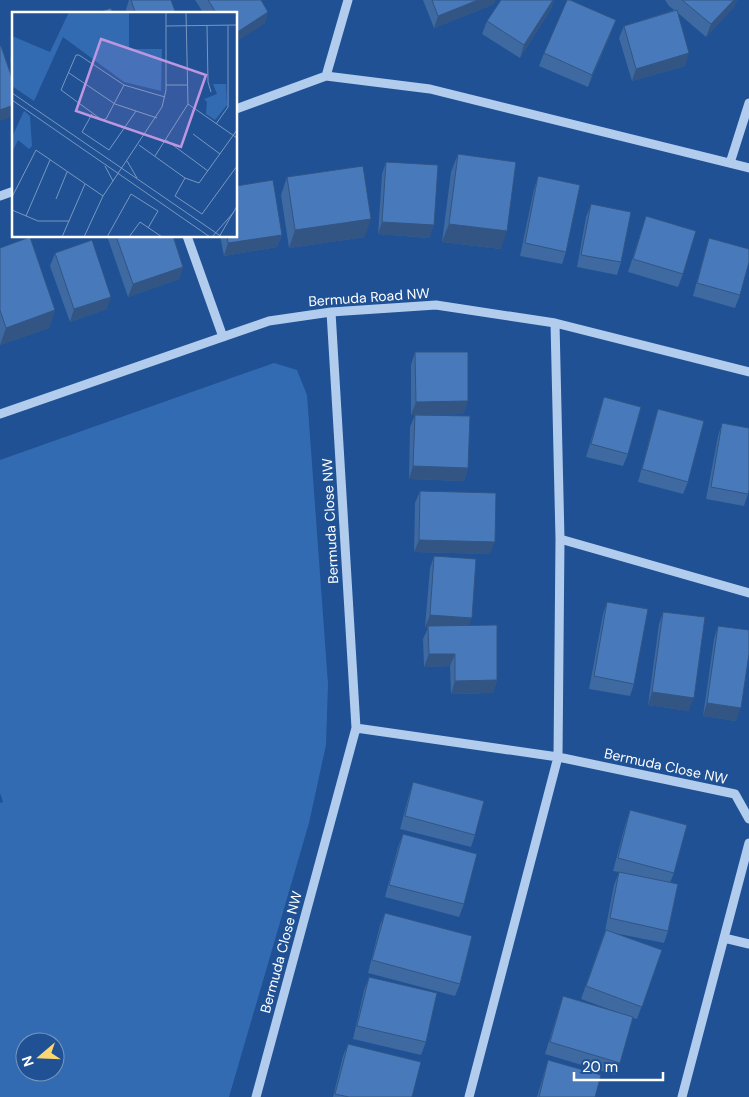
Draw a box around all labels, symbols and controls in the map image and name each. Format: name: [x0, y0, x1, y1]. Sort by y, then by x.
inset map: [12, 12, 238, 238]
street label: Bermuda Road NW: [308, 284, 431, 310]
street label: Bermuda Close NW: [318, 457, 342, 584]
street label: Bermuda Close NW: [603, 744, 730, 788]
street label: Bermuda Close NW: [256, 889, 306, 1015]
north arrow: [15, 1032, 65, 1082]
scale bar: [574, 1050, 663, 1082]
text: N: [18, 1053, 38, 1069]
text: 20 m: [582, 1057, 618, 1077]

